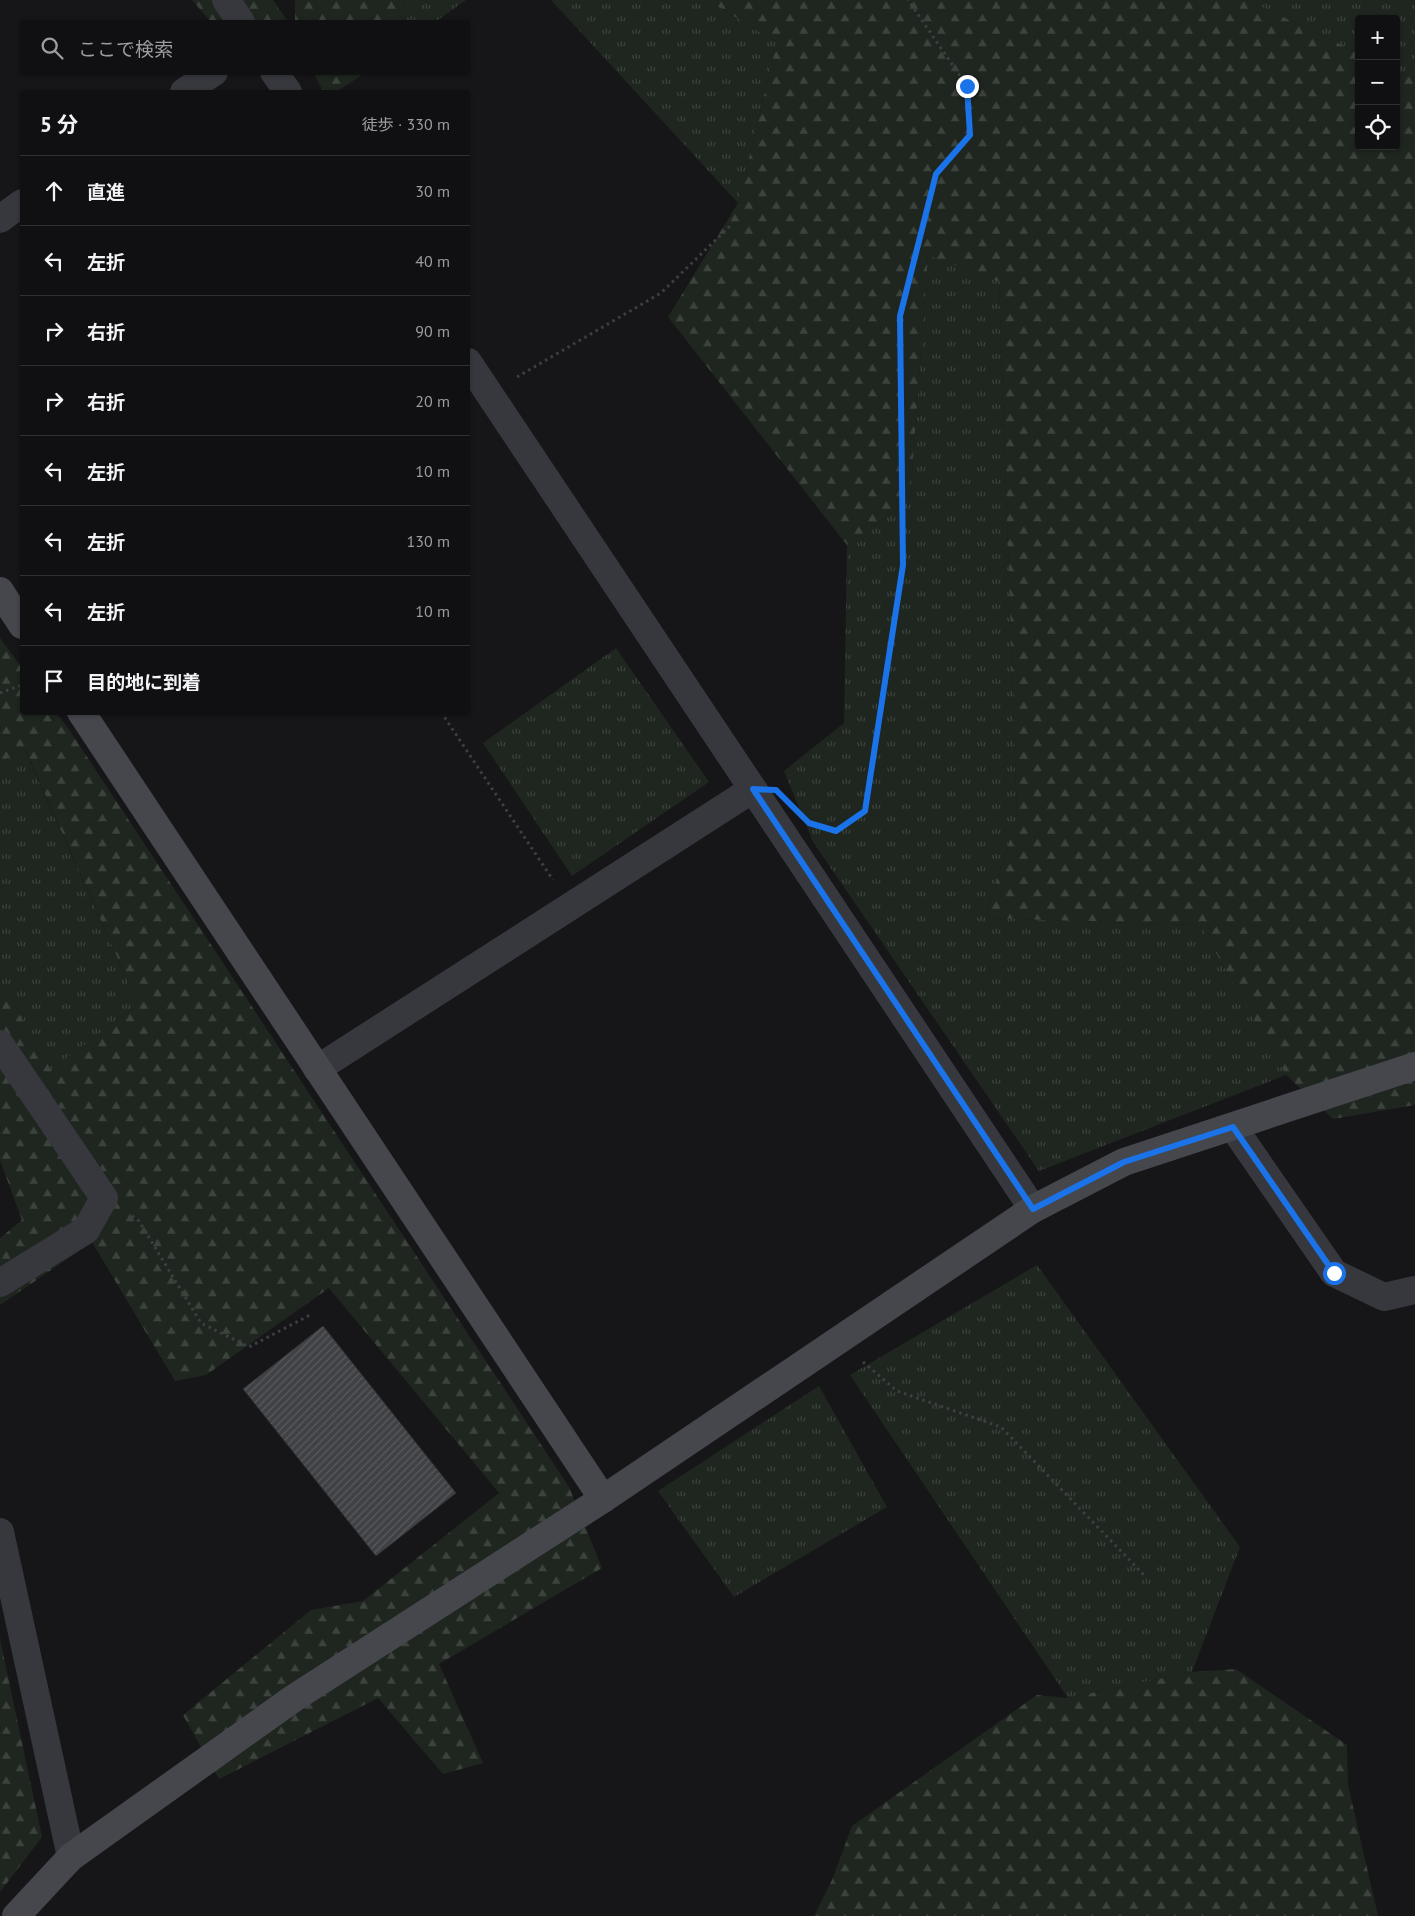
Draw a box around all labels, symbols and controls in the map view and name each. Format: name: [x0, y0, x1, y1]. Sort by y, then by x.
map controls: [1355, 15, 1400, 150]
button: +: [1355, 15, 1400, 60]
search box: [20, 20, 470, 75]
icon: search: [38, 34, 66, 62]
text: ここで検索: [78, 37, 173, 61]
button: −: [1355, 60, 1400, 105]
route end: [956, 75, 979, 98]
button: locate: [1355, 105, 1400, 150]
text: 5 分: [40, 111, 78, 138]
text: 徒歩 · 330 m: [362, 114, 450, 134]
icon: ahead: [40, 177, 68, 205]
text: 直進: [87, 180, 125, 204]
text: 30 m: [415, 181, 450, 201]
icon: left: [40, 247, 68, 275]
text: 左折: [87, 250, 125, 274]
text: 40 m: [415, 251, 450, 271]
icon: right: [40, 317, 68, 345]
text: 右折: [87, 320, 125, 344]
text: 90 m: [415, 321, 450, 341]
icon: right: [40, 387, 68, 415]
text: 右折: [87, 390, 125, 414]
text: 20 m: [415, 391, 450, 411]
icon: left: [40, 457, 68, 485]
text: 左折: [87, 460, 125, 484]
text: 10 m: [415, 461, 450, 481]
icon: left: [40, 527, 68, 555]
text: 左折: [87, 530, 125, 554]
text: 130 m: [407, 531, 450, 551]
icon: left: [40, 597, 68, 625]
text: 左折: [87, 600, 125, 624]
text: 10 m: [415, 601, 450, 621]
icon: arrive: [40, 667, 68, 695]
text: 目的地に到着: [87, 670, 201, 694]
route start: [1323, 1262, 1346, 1285]

